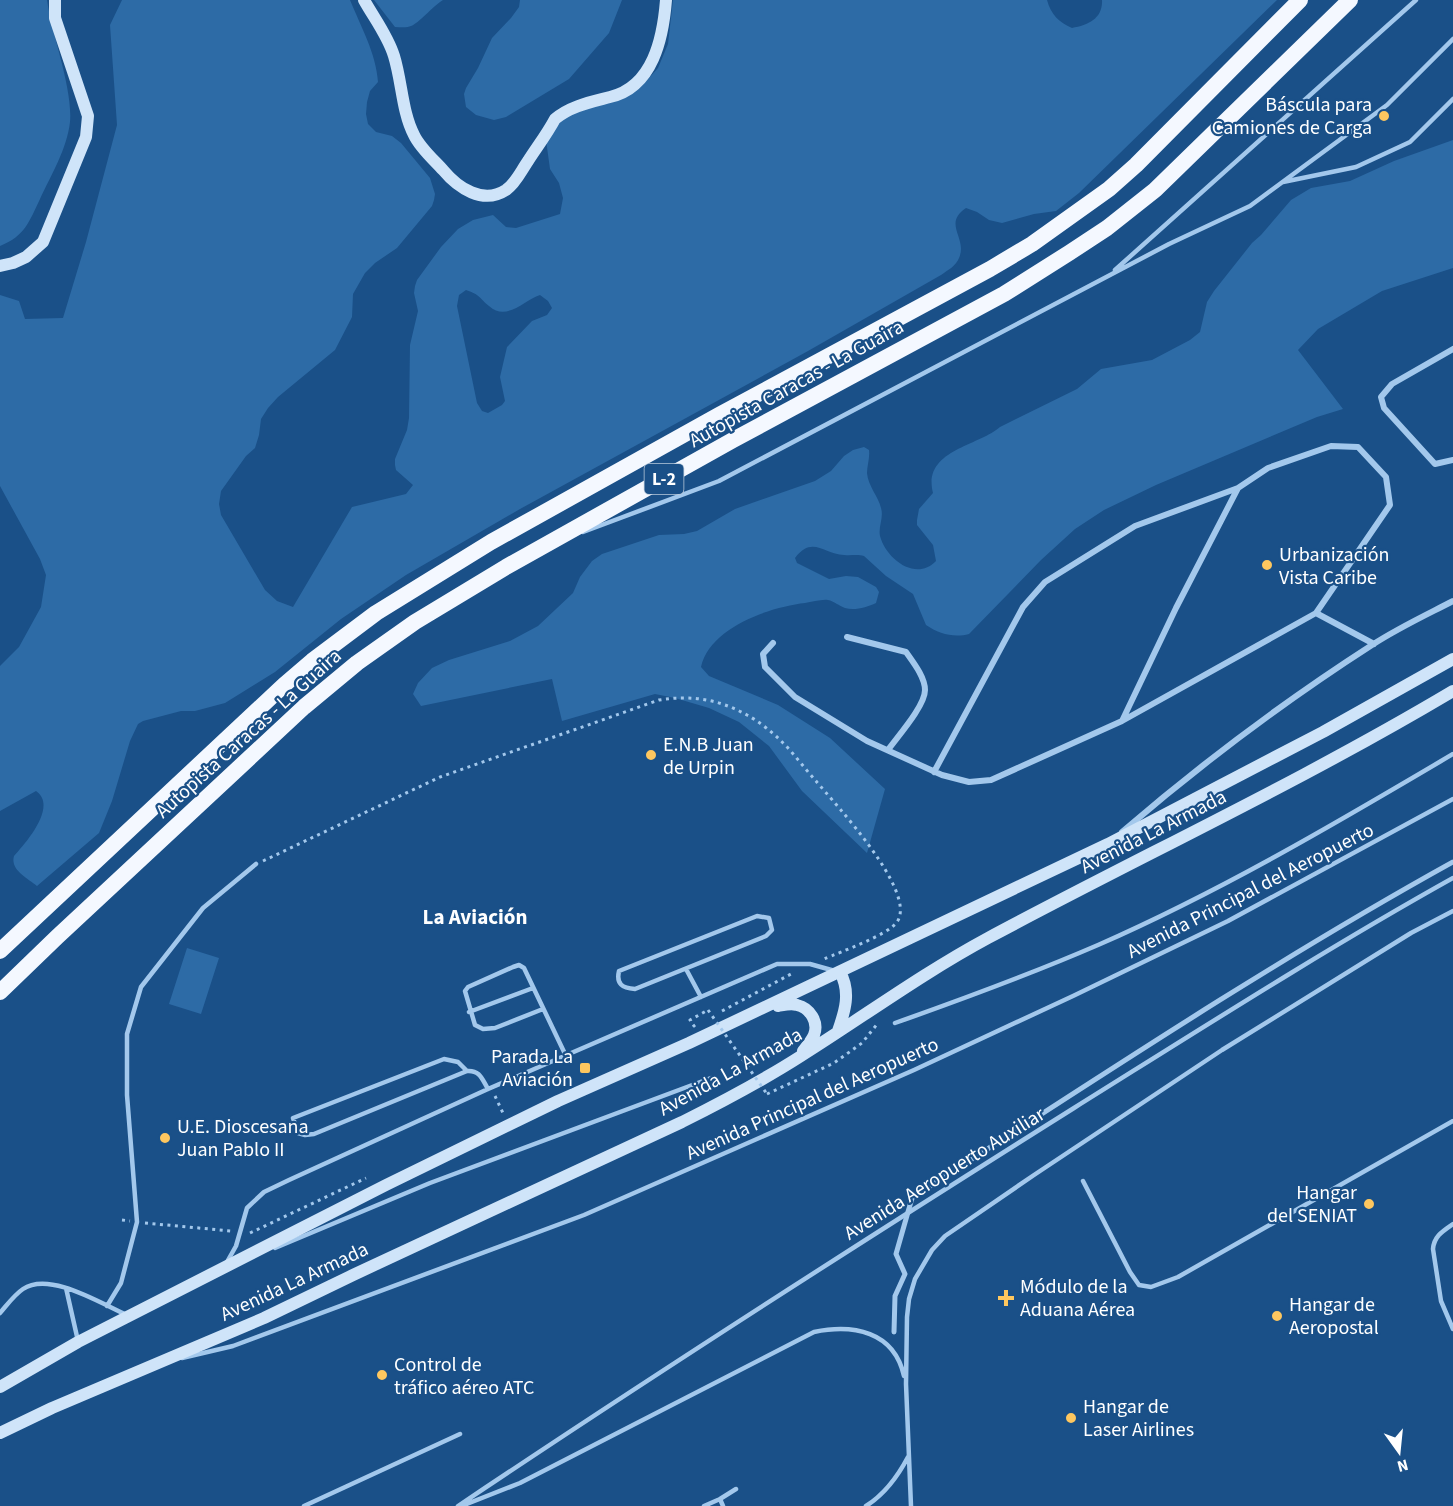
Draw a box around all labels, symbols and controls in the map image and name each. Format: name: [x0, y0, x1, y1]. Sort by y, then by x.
place label: Báscula para Camiones de Carga: [1212, 91, 1372, 142]
marker: Báscula para Camiones de Carga: [1377, 109, 1391, 123]
street label: Autopista Caracas - La Guaira: [684, 313, 909, 455]
road number: L-2: [644, 464, 684, 494]
place label: Urbanización Vista Caribe: [1279, 541, 1390, 592]
marker: Urbanización Vista Caribe: [1260, 558, 1274, 572]
street label: Autopista Caracas - La Guaira: [150, 643, 348, 825]
place label: E.N.B Juan de Urpin: [663, 731, 754, 782]
marker: E.N.B Juan de Urpin: [644, 748, 658, 762]
street label: Avenida La Armada: [1076, 783, 1231, 881]
street label: Avenida Principal del Aeropuerto: [1122, 816, 1379, 966]
district label: La Aviación: [423, 902, 527, 932]
street label: Avenida La Armada: [654, 1021, 807, 1123]
street label: Avenida Principal del Aeropuerto: [682, 1030, 943, 1167]
place label: Parada La Aviación: [491, 1043, 573, 1094]
marker: Parada La Aviación: [578, 1061, 592, 1075]
street label: Avenida Aeropuerto Auxiliar: [839, 1100, 1050, 1247]
place label: U.E. Dioscesana Juan Pablo II: [177, 1113, 309, 1164]
marker: U.E. Dioscesana Juan Pablo II: [158, 1131, 172, 1145]
place label: Hangar del SENIAT: [1267, 1179, 1357, 1230]
marker: Hangar del SENIAT: [1362, 1197, 1376, 1211]
street label: Avenida La Armada: [216, 1235, 373, 1328]
place label: Módulo de la Aduana Aérea: [1020, 1273, 1135, 1324]
marker: Módulo de la Aduana Aérea: [997, 1289, 1015, 1307]
place label: Hangar de Aeropostal: [1289, 1291, 1379, 1342]
marker: Hangar de Aeropostal: [1270, 1309, 1284, 1323]
place label: Control de tráfico aéreo ATC: [394, 1351, 535, 1402]
marker: Control de tráfico aéreo ATC: [375, 1368, 389, 1382]
place label: Hangar de Laser Airlines: [1083, 1393, 1194, 1444]
marker: Hangar de Laser Airlines: [1064, 1411, 1078, 1425]
north arrow: [1369, 1422, 1429, 1482]
text: N: [1395, 1454, 1411, 1478]

